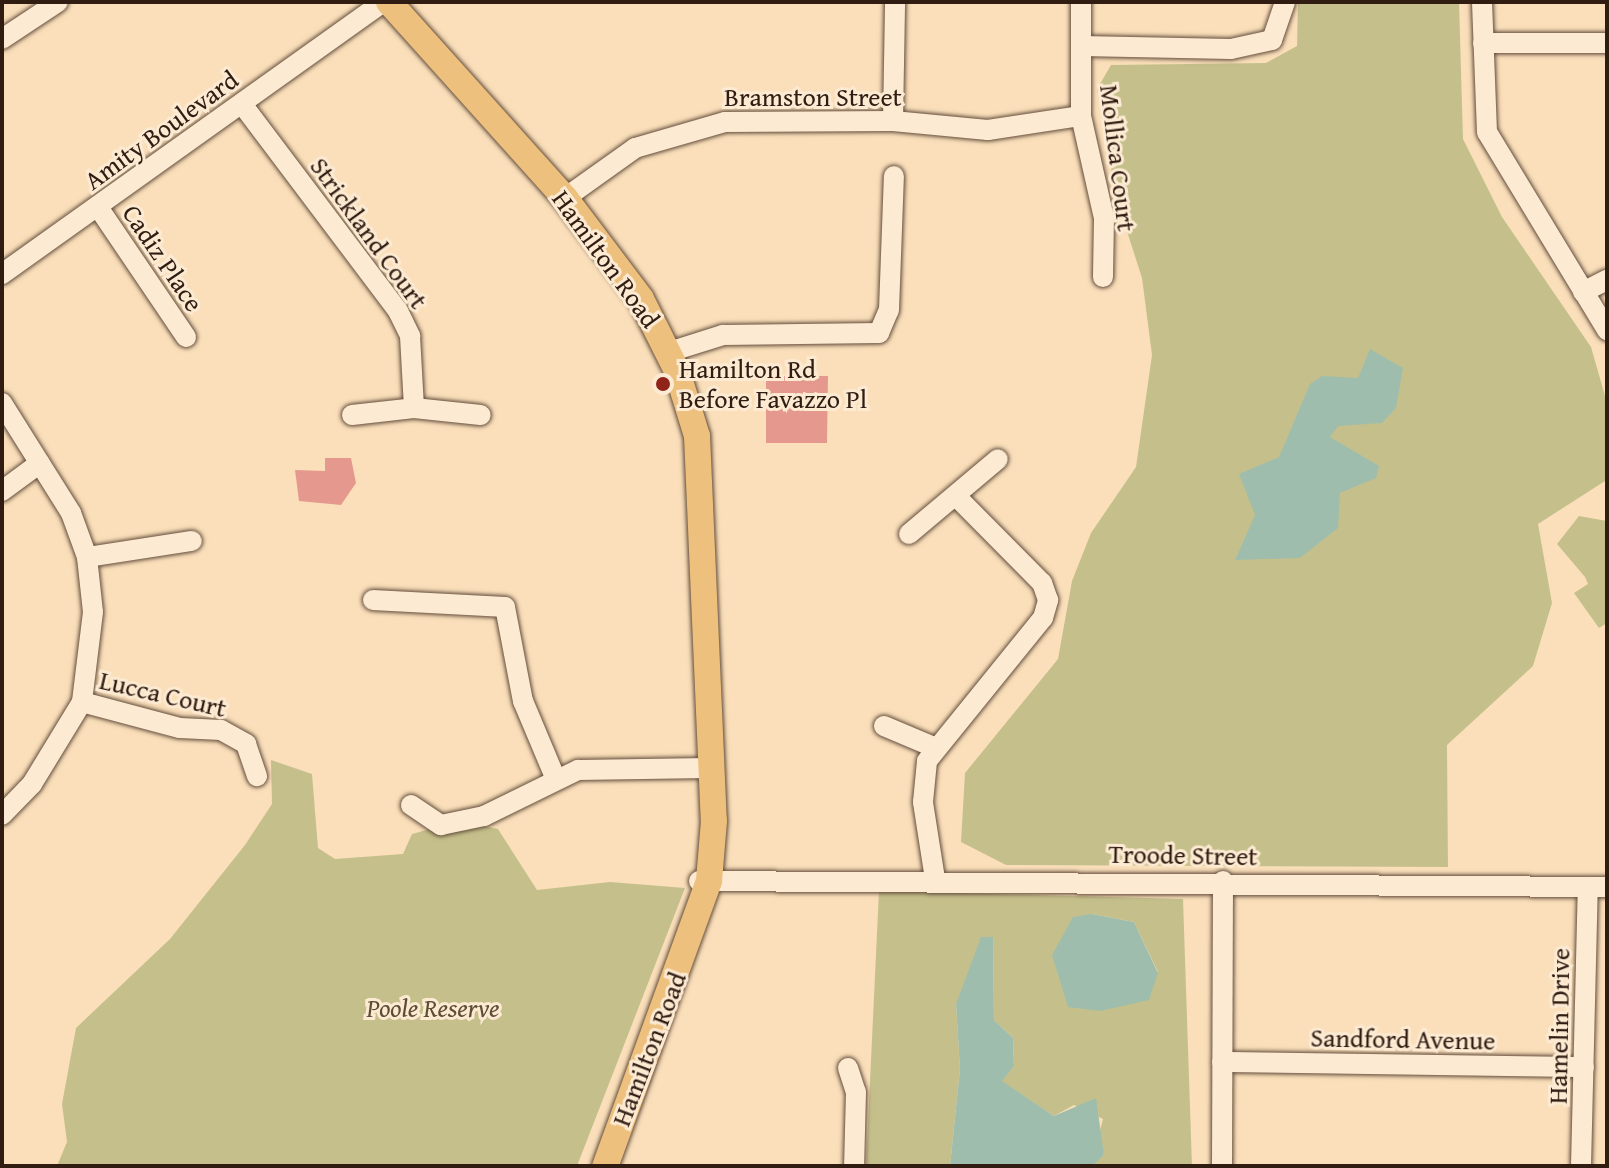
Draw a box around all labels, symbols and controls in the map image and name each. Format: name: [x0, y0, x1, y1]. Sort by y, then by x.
street label: Amity Boulevard: [78, 64, 244, 196]
street label: Bramston Street: [724, 81, 902, 113]
street label: Mollica Court: [1094, 83, 1142, 233]
street label: Strickland Court: [304, 151, 434, 315]
street label: Hamilton Road: [546, 184, 666, 334]
street label: Cadiz Place: [116, 199, 210, 317]
place label: Hamilton Rd Before Favazzo Pl: [679, 353, 867, 414]
marker: Hamilton Rd Before Favazzo Pl: [654, 375, 672, 393]
street label: Lucca Court: [97, 664, 229, 724]
street label: Troode Street: [1108, 838, 1258, 872]
street label: Hamelin Drive: [1542, 948, 1576, 1104]
street label: Hamilton Road: [605, 968, 693, 1130]
park label: Poole Reserve: [366, 992, 500, 1024]
street label: Sandford Avenue: [1310, 1022, 1496, 1056]

